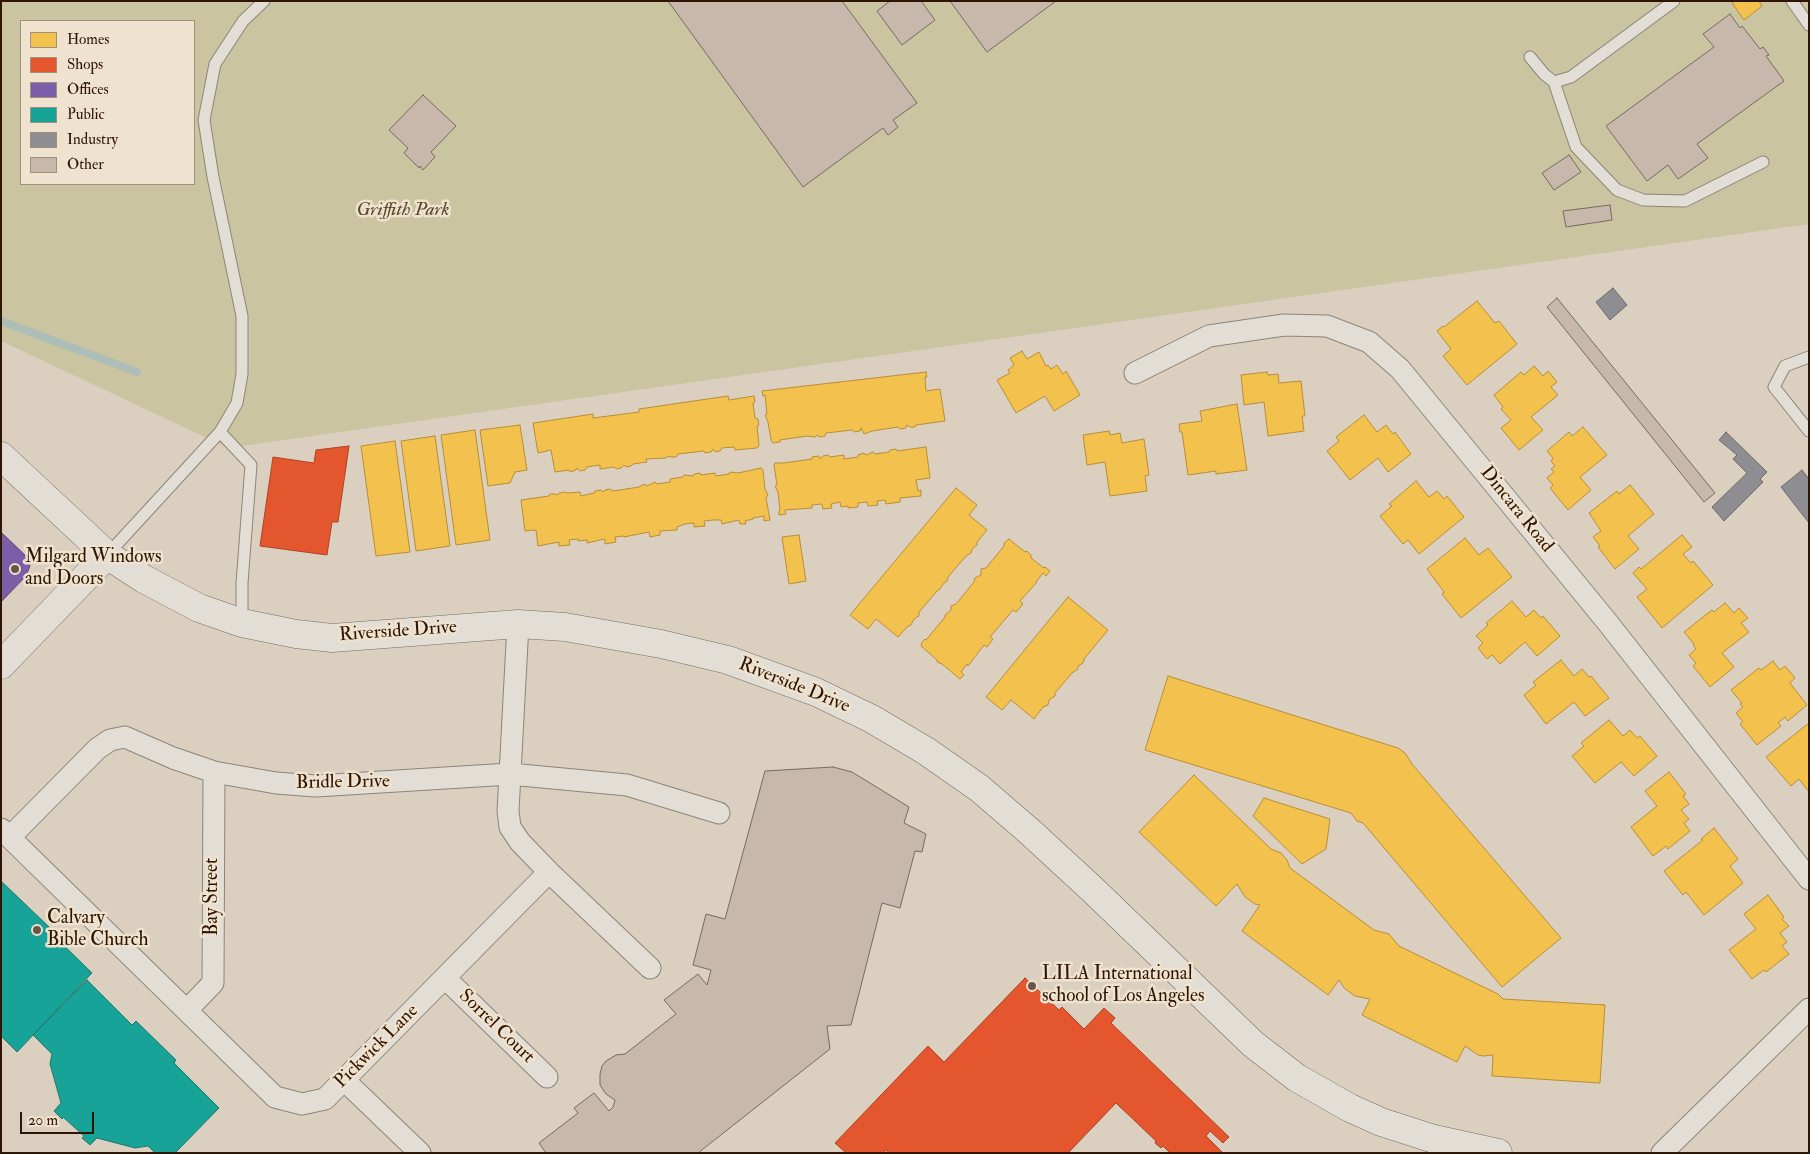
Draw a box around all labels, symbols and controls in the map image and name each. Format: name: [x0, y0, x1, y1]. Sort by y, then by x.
legend: [20, 20, 195, 185]
text: Homes: [67, 30, 109, 49]
text: Shops: [67, 55, 103, 74]
text: Offices: [67, 80, 109, 99]
text: Public: [67, 105, 105, 124]
text: Industry: [67, 130, 118, 149]
text: Other: [67, 155, 104, 174]
park label: Griffith Park: [357, 200, 449, 222]
street label: Dincara Road: [1474, 462, 1558, 558]
place label: Milgard Windows and Doors: [25, 547, 162, 591]
marker: Milgard Windows and Doors: [9, 563, 21, 575]
street label: Riverside Drive: [338, 617, 458, 647]
street label: Riverside Drive: [735, 653, 853, 719]
street label: Bridle Drive: [296, 771, 390, 795]
street label: Bay Street: [202, 858, 224, 936]
place label: Calvary Bible Church: [47, 908, 148, 952]
marker: Calvary Bible Church: [31, 924, 43, 936]
place label: LILA International school of Los Angeles: [1042, 964, 1204, 1008]
marker: LILA International school of Los Angeles: [1026, 980, 1038, 992]
street label: Sorrel Court: [453, 985, 539, 1069]
street label: Pickwick Lane: [330, 1000, 424, 1094]
scale bar: [22, 1102, 96, 1134]
text: 20 m: [28, 1111, 58, 1130]

